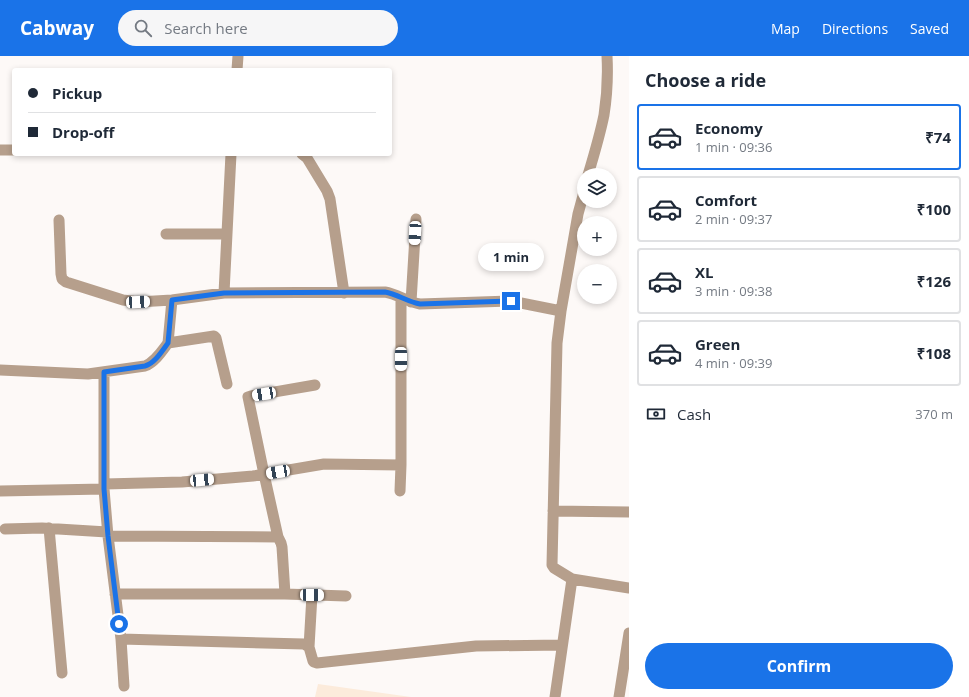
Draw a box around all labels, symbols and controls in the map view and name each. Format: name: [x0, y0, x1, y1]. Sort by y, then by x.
search box: [118, 10, 398, 46]
text: Cabway: [20, 15, 94, 41]
icon: search: [132, 17, 154, 39]
text: Search here: [164, 18, 248, 38]
text: Map: [771, 19, 800, 38]
text: Directions: [822, 19, 888, 38]
text: Saved: [910, 19, 949, 38]
text: Choose a ride: [645, 68, 766, 92]
text: Pickup: [52, 83, 102, 103]
text: Economy: [695, 118, 763, 138]
icon: car: [647, 119, 683, 155]
text: Drop-off: [52, 122, 114, 142]
text: ₹74: [925, 127, 951, 147]
text: 1 min · 09:36: [695, 138, 772, 156]
map controls: [577, 168, 617, 304]
button: layers: [577, 168, 617, 208]
text: Comfort: [695, 190, 757, 210]
icon: car: [647, 191, 683, 227]
text: ₹100: [917, 199, 951, 219]
text: 2 min · 09:37: [695, 210, 772, 228]
button: +: [577, 216, 617, 256]
car: [408, 221, 422, 245]
callout: 1 min: [478, 243, 544, 271]
text: 1 min: [493, 248, 529, 266]
text: XL: [695, 262, 713, 282]
icon: car: [647, 263, 683, 299]
button: −: [577, 264, 617, 304]
text: ₹126: [917, 271, 951, 291]
text: 3 min · 09:38: [695, 282, 772, 300]
route end: [502, 292, 520, 310]
car: [126, 295, 150, 309]
text: Green: [695, 334, 740, 354]
icon: car: [647, 335, 683, 371]
text: ₹108: [917, 343, 951, 363]
car: [395, 347, 407, 371]
text: 4 min · 09:39: [695, 354, 772, 372]
car: [251, 386, 277, 402]
icon: cash: [645, 403, 667, 425]
text: Cash: [677, 404, 711, 424]
text: 370 m: [915, 405, 953, 423]
car: [265, 464, 291, 480]
car: [190, 473, 214, 487]
car: [300, 589, 324, 601]
route start: [110, 615, 128, 633]
button: Confirm: [645, 643, 953, 689]

